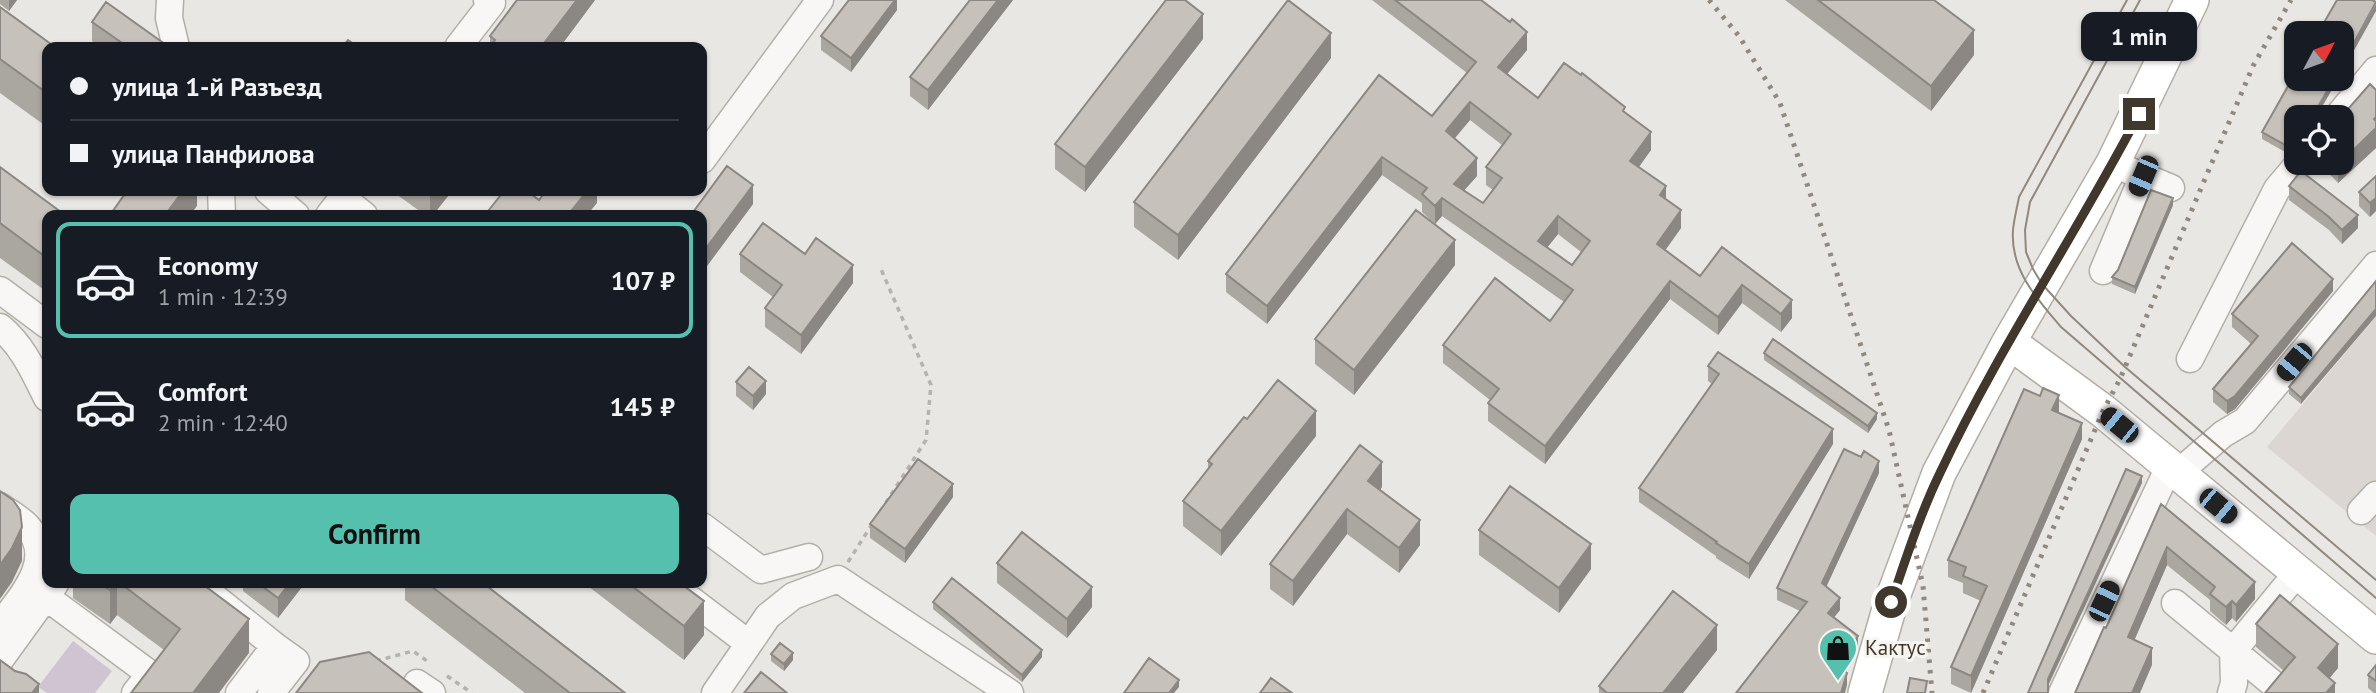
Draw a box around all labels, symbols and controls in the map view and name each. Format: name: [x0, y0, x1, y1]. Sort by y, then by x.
callout: 1 min: [2081, 12, 2197, 61]
north arrow: [2284, 21, 2354, 91]
map controls: [2284, 21, 2354, 175]
text: 1 min: [2111, 22, 2167, 51]
text: улица 1-й Разъезд: [112, 70, 322, 103]
route end: [2123, 98, 2155, 130]
button: locate: [2284, 105, 2354, 175]
text: улица Панфилова: [112, 137, 315, 170]
car: [2126, 153, 2161, 199]
icon: car: [74, 249, 137, 312]
text: Economy: [158, 249, 258, 282]
text: 107 ₽: [611, 264, 675, 297]
text: 1 min · 12:39: [158, 282, 288, 311]
car: [2273, 339, 2316, 385]
icon: car: [74, 375, 137, 438]
text: Comfort: [158, 375, 248, 408]
text: 145 ₽: [609, 390, 675, 423]
car: [2097, 404, 2142, 446]
text: 2 min · 12:40: [158, 408, 288, 437]
car: [2196, 484, 2241, 528]
button: Confirm: [70, 494, 679, 574]
car: [2086, 578, 2123, 624]
route start: [1875, 586, 1907, 618]
shop icon: Кактус: [1817, 627, 1859, 682]
place label: Кактус: [1865, 634, 1926, 661]

